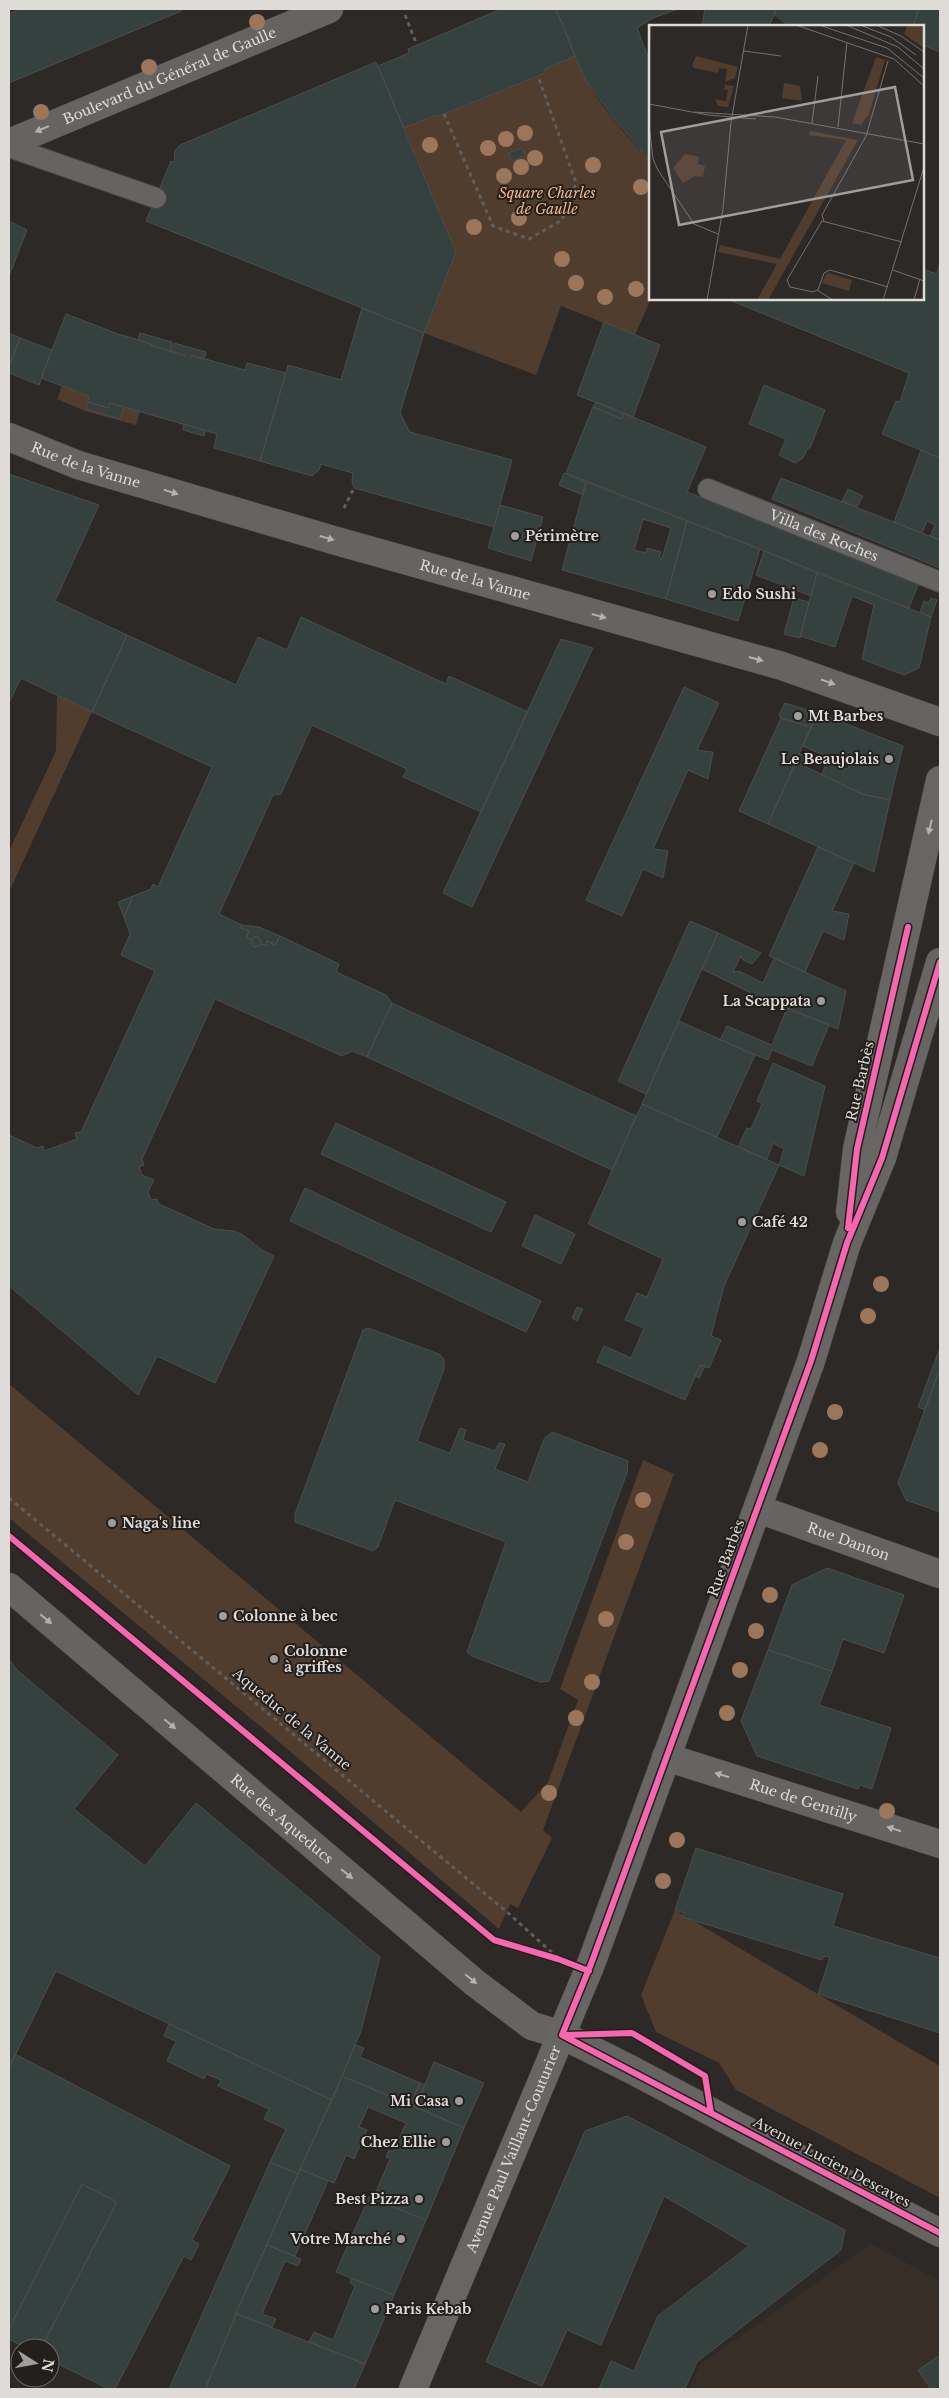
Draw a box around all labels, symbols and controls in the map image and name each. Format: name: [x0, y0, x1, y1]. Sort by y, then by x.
street label: Boulevard du Général de Gaulle: [60, 23, 279, 128]
inset map: [649, 25, 924, 300]
one-way arrow: [35, 126, 49, 134]
park label: Square Charles de Gaulle: [498, 184, 596, 218]
street label: Rue de la Vanne: [29, 438, 143, 492]
one-way arrow: [163, 489, 178, 497]
street label: Villa des Roches: [766, 505, 881, 565]
place label: Périmètre: [525, 527, 599, 545]
marker: Périmètre: [509, 530, 521, 542]
one-way arrow: [319, 534, 334, 542]
street label: Rue de la Vanne: [418, 556, 533, 604]
place label: Edo Sushi: [722, 585, 796, 603]
marker: Edo Sushi: [706, 588, 718, 600]
one-way arrow: [592, 612, 607, 620]
one-way arrow: [748, 656, 763, 664]
one-way arrow: [821, 679, 836, 686]
place label: Mt Barbes: [808, 707, 884, 725]
marker: Mt Barbes: [792, 710, 804, 722]
place label: Le Beaujolais: [781, 750, 879, 768]
marker: Le Beaujolais: [883, 753, 895, 765]
one-way arrow: [926, 820, 934, 835]
place label: La Scappata: [723, 992, 811, 1010]
marker: La Scappata: [815, 995, 827, 1007]
street label: Rue Barbès: [842, 1039, 878, 1123]
place label: Café 42: [752, 1213, 808, 1231]
marker: Café 42: [736, 1216, 748, 1228]
place label: Naga's line: [122, 1514, 200, 1532]
marker: Naga's line: [106, 1517, 118, 1529]
street label: Rue Barbès: [704, 1517, 748, 1599]
street label: Rue Danton: [805, 1518, 892, 1564]
place label: Colonne à bec: [233, 1607, 338, 1625]
marker: Colonne à bec: [217, 1610, 229, 1622]
one-way arrow: [39, 1613, 52, 1624]
place label: Colonne à griffes: [284, 1642, 348, 1676]
marker: Colonne à griffes: [268, 1653, 280, 1665]
street label: Aqueduc de la Vanne: [228, 1663, 355, 1774]
one-way arrow: [164, 1718, 176, 1729]
street label: Rue des Aqueducs: [227, 1770, 337, 1868]
one-way arrow: [715, 1770, 730, 1778]
street label: Rue de Gentilly: [747, 1775, 859, 1826]
one-way arrow: [886, 1825, 901, 1833]
one-way arrow: [340, 1869, 353, 1880]
one-way arrow: [464, 1974, 477, 1985]
street label: Avenue Paul Vaillant-Couturier: [462, 2042, 565, 2257]
place label: Mi Casa: [390, 2092, 449, 2110]
marker: Mi Casa: [453, 2095, 465, 2107]
street label: Avenue Lucien Descaves: [750, 2112, 914, 2211]
place label: Chez Ellie: [361, 2133, 436, 2151]
marker: Chez Ellie: [440, 2136, 452, 2148]
place label: Best Pizza: [335, 2190, 409, 2208]
marker: Best Pizza: [413, 2193, 425, 2205]
place label: Votre Marché: [289, 2230, 391, 2248]
marker: Votre Marché: [395, 2233, 407, 2245]
place label: Paris Kebab: [385, 2300, 472, 2318]
marker: Paris Kebab: [369, 2303, 381, 2315]
north arrow: [10, 2338, 60, 2388]
text: N: [38, 2357, 58, 2374]

